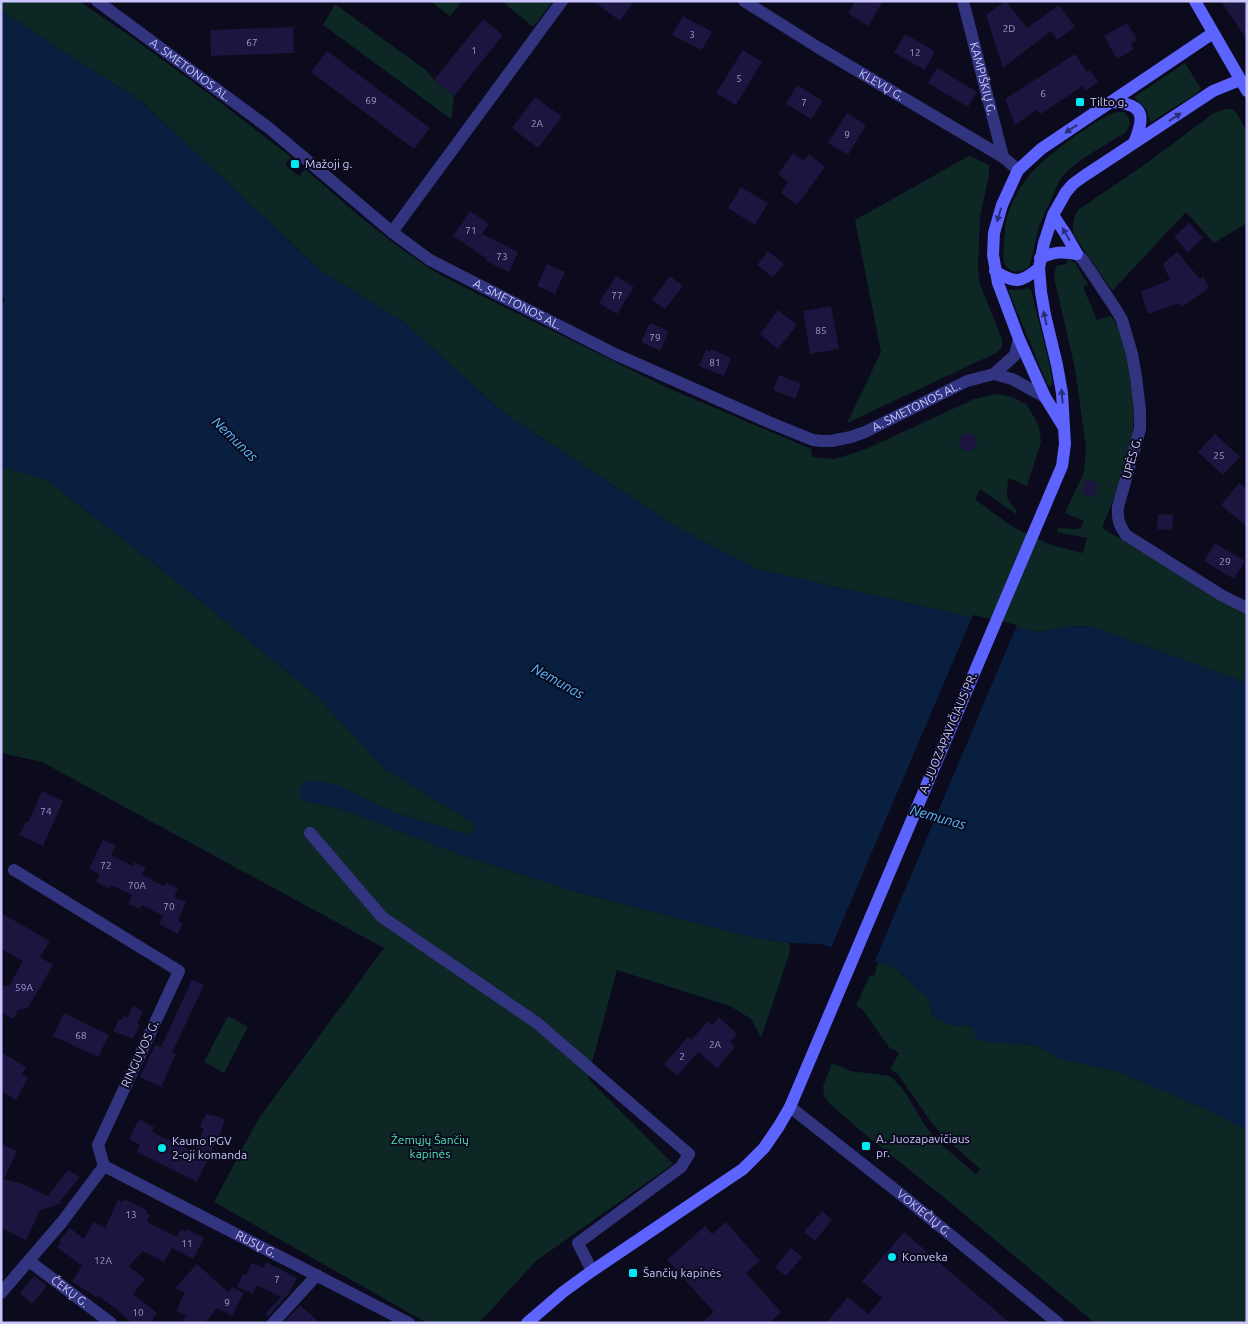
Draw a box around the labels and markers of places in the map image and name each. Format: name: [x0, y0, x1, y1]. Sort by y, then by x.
place label: Tilto g.: [1090, 95, 1127, 108]
marker: Tilto g.: [1074, 96, 1086, 108]
place label: Mažoji g.: [305, 157, 352, 170]
marker: Mažoji g.: [289, 158, 301, 170]
place label: A. Juozapavičiaus pr.: [876, 1132, 970, 1159]
place label: Kauno PGV 2-oji komanda: [172, 1134, 247, 1161]
marker: A. Juozapavičiaus pr.: [860, 1140, 872, 1152]
marker: Kauno PGV 2-oji komanda: [156, 1142, 168, 1154]
place label: Konveka: [902, 1250, 948, 1263]
marker: Konveka: [886, 1251, 898, 1263]
place label: Šančių kapinės: [643, 1266, 721, 1279]
marker: Šančių kapinės: [627, 1267, 639, 1279]

